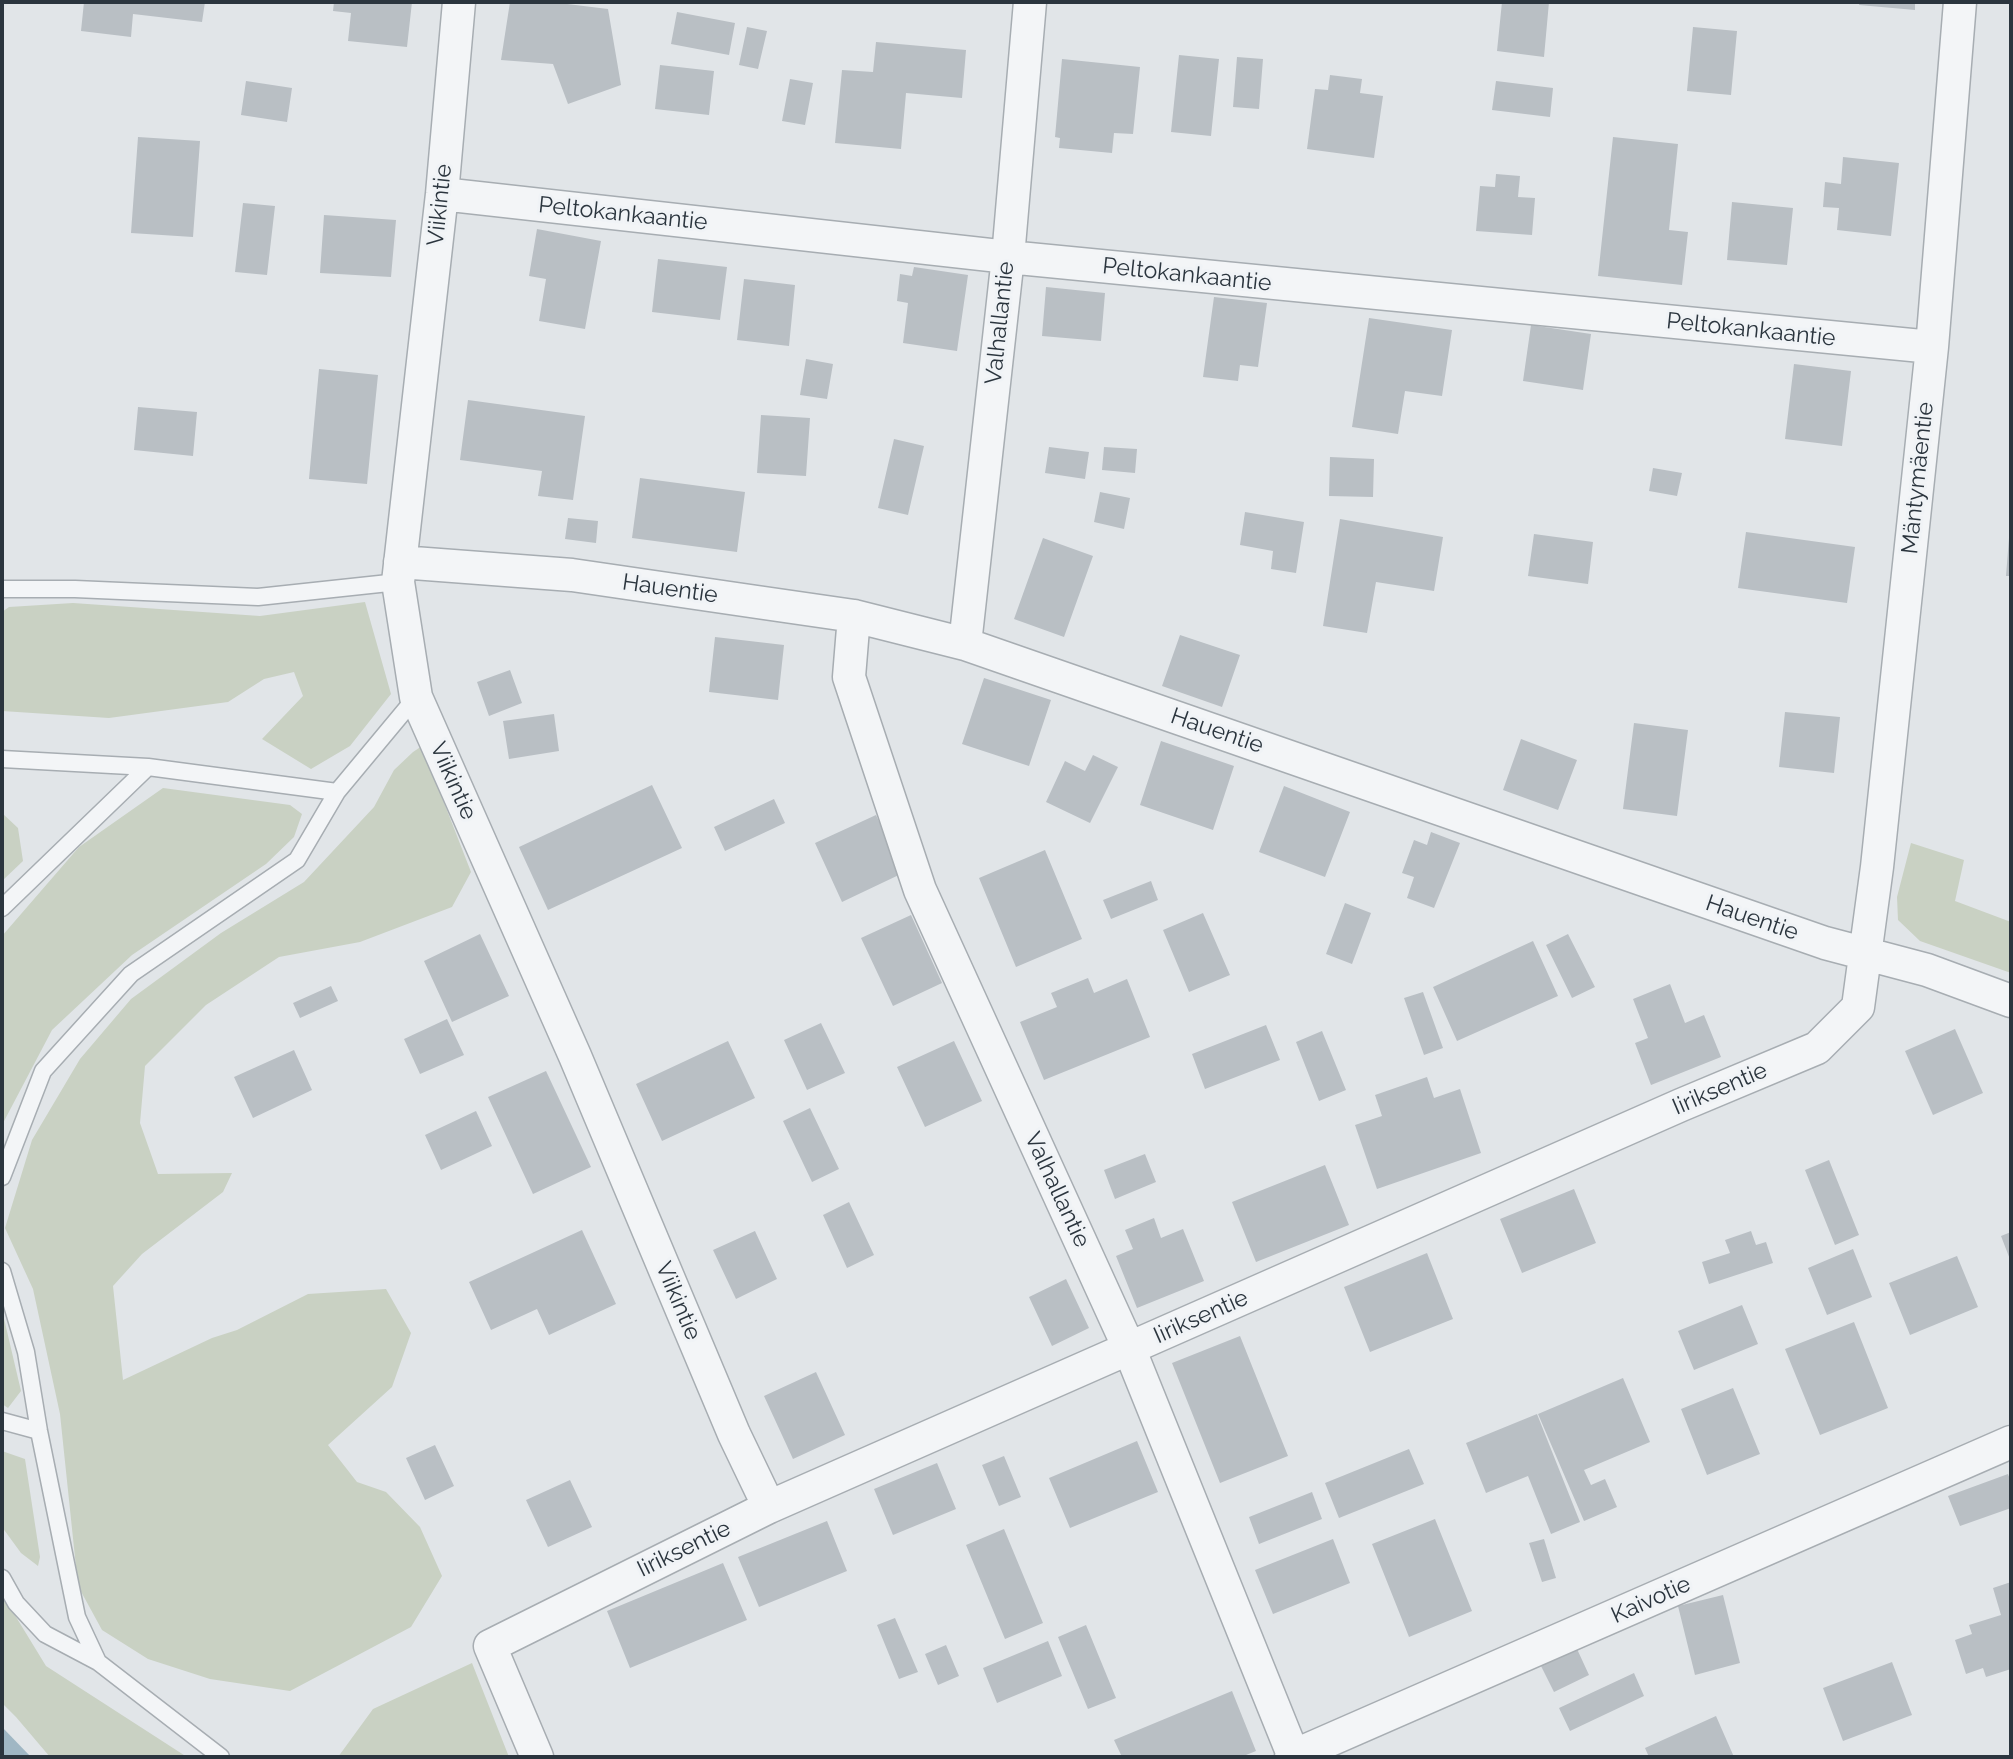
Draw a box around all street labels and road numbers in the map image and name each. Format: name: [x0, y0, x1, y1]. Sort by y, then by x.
street label: Viikintie: [422, 163, 458, 247]
street label: Peltokankaantie: [537, 191, 709, 237]
street label: Peltokankaantie: [1101, 252, 1273, 298]
street label: Valhallantie: [980, 260, 1020, 386]
street label: Peltokankaantie: [1665, 307, 1837, 353]
street label: Mäntymäentie: [1896, 401, 1940, 555]
street label: Hauentie: [621, 569, 719, 609]
street label: Hauentie: [1167, 702, 1267, 760]
street label: Viikintie: [424, 738, 482, 824]
street label: Hauentie: [1702, 889, 1802, 947]
street label: Iiriksentie: [1669, 1057, 1771, 1121]
street label: Valhallantie: [1018, 1128, 1096, 1252]
street label: Viikintie: [649, 1258, 707, 1344]
street label: Iiriksentie: [1150, 1284, 1252, 1350]
street label: Iiriksentie: [633, 1515, 735, 1583]
street label: Kaivotie: [1607, 1570, 1695, 1630]

